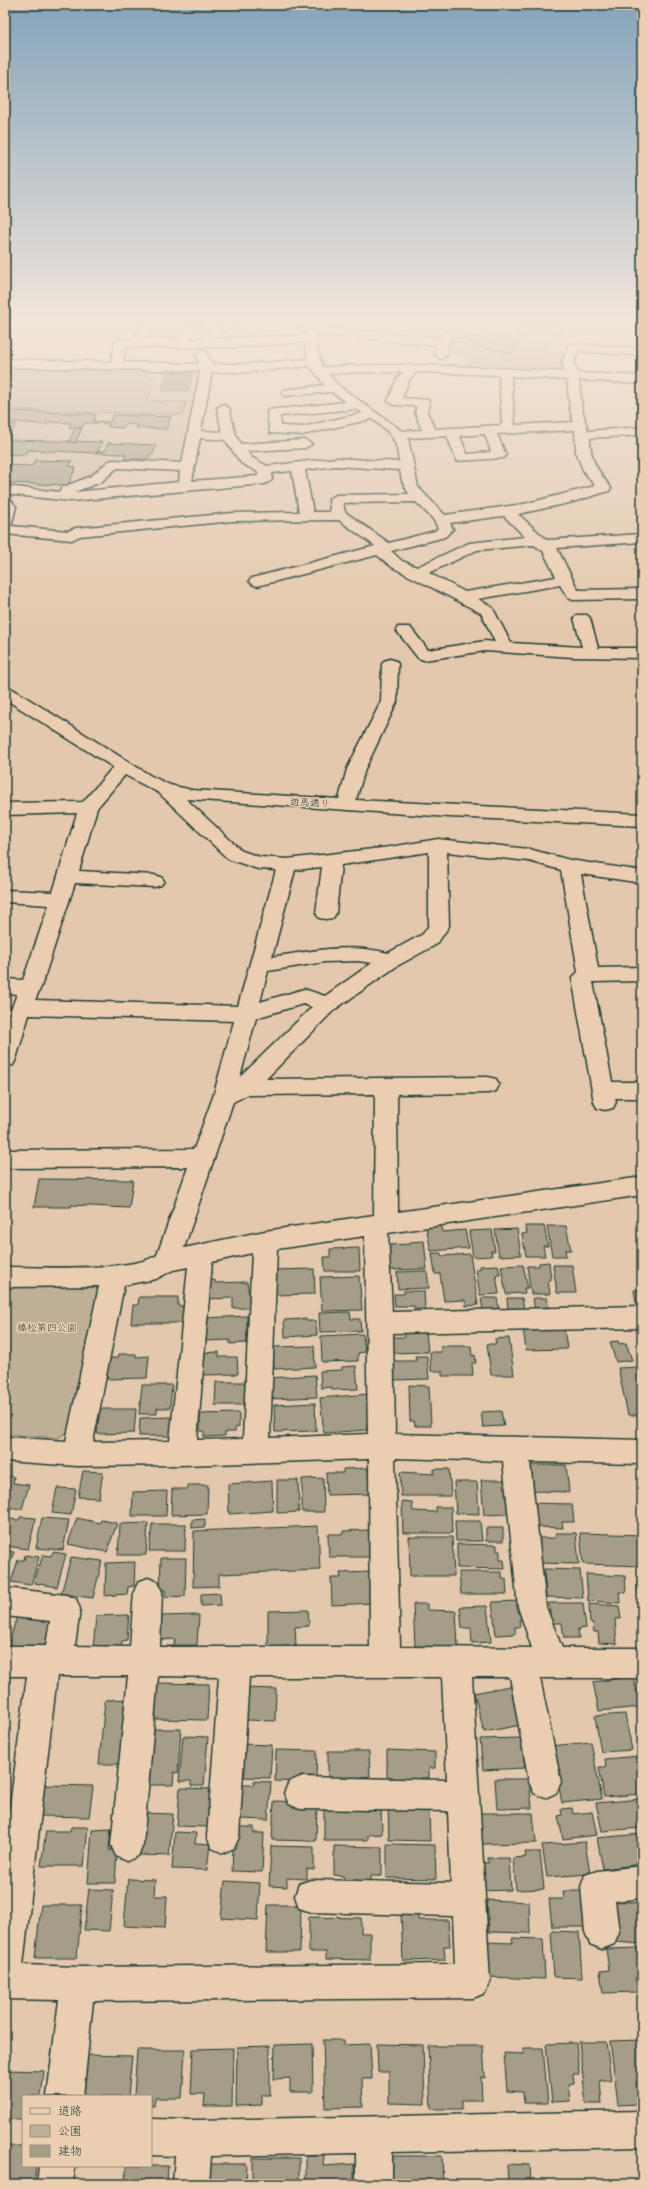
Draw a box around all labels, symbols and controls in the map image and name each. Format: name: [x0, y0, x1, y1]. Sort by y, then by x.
street label: 遊馬通り: [290, 794, 330, 810]
park label: 榛松第四公園: [17, 1320, 77, 1334]
legend: [22, 2095, 152, 2167]
text: 道路: [58, 2102, 82, 2118]
text: 公園: [58, 2122, 82, 2138]
text: 建物: [58, 2142, 82, 2158]

